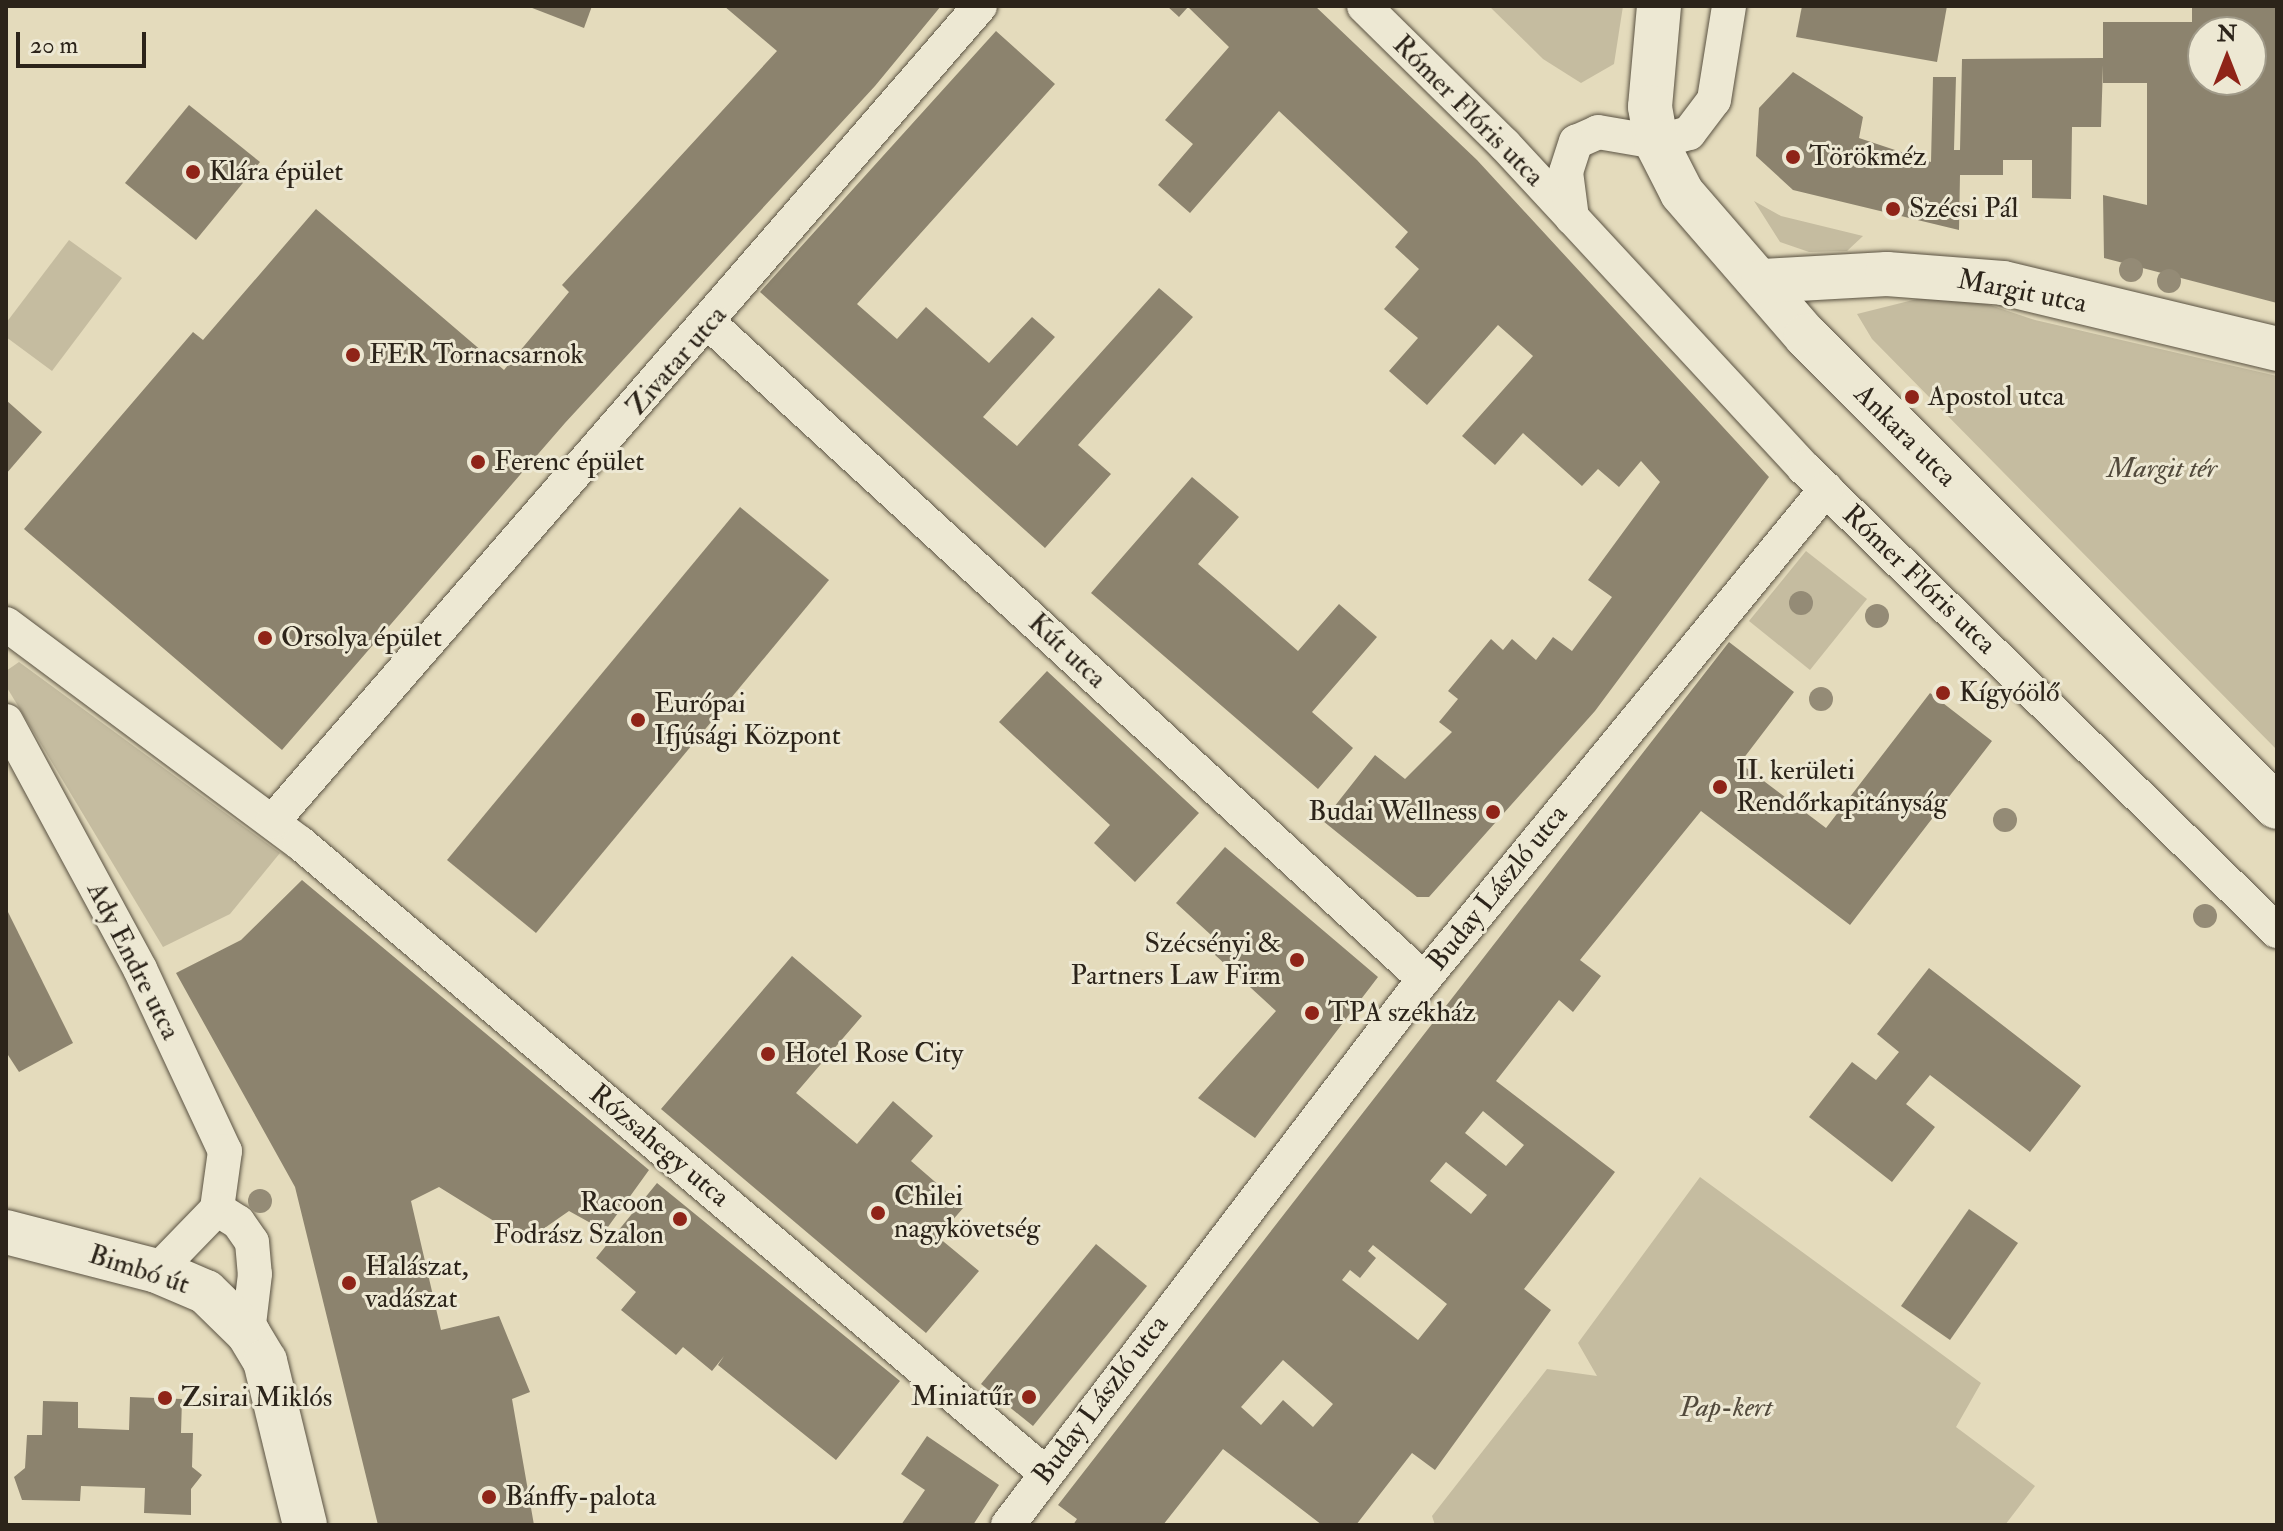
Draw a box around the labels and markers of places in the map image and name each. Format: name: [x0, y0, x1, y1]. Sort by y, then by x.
place label: Törökméz: [1809, 140, 1927, 174]
marker: Törökméz: [1784, 148, 1802, 166]
place label: Klára épület: [209, 155, 343, 189]
marker: Klára épület: [184, 163, 202, 181]
place label: Szécsi Pál: [1909, 192, 2018, 226]
marker: Szécsi Pál: [1884, 200, 1902, 218]
place label: FER Tornacsarnok: [369, 338, 584, 372]
marker: FER Tornacsarnok: [344, 346, 362, 364]
place label: Apostol utca: [1928, 380, 2065, 414]
marker: Apostol utca: [1903, 388, 1921, 406]
place label: Ferenc épület: [494, 445, 644, 479]
marker: Ferenc épület: [469, 453, 487, 471]
place label: Orsolya épület: [281, 621, 442, 655]
marker: Orsolya épület: [256, 629, 274, 647]
place label: Kígyóölő: [1959, 676, 2060, 710]
marker: Kígyóölő: [1934, 684, 1952, 702]
place label: Európai Ifjúsági Központ: [654, 687, 841, 753]
marker: Európai Ifjúsági Központ: [629, 711, 647, 729]
place label: II. kerületi Rendőrkapitányság: [1736, 754, 1947, 820]
marker: II. kerületi Rendőrkapitányság: [1711, 778, 1729, 796]
place label: Budai Wellness: [1308, 795, 1477, 829]
marker: Budai Wellness: [1484, 803, 1502, 821]
place label: Szécsényi & Partners Law Firm: [1071, 927, 1281, 993]
marker: Szécsényi & Partners Law Firm: [1288, 951, 1306, 969]
place label: TPA székház: [1328, 996, 1476, 1030]
marker: TPA székház: [1303, 1004, 1321, 1022]
place label: Hotel Rose City: [784, 1037, 963, 1071]
marker: Hotel Rose City: [759, 1045, 777, 1063]
place label: Chilei nagykövetség: [894, 1180, 1040, 1246]
place label: Racoon Fodrász Szalon: [493, 1186, 664, 1252]
marker: Chilei nagykövetség: [869, 1204, 887, 1222]
marker: Racoon Fodrász Szalon: [671, 1210, 689, 1228]
place label: Halászat, vadászat: [365, 1250, 469, 1316]
marker: Halászat, vadászat: [340, 1274, 358, 1292]
place label: Miniatűr: [911, 1380, 1013, 1414]
place label: Zsirai Miklós: [181, 1381, 332, 1415]
marker: Miniatűr: [1020, 1388, 1038, 1406]
marker: Zsirai Miklós: [156, 1389, 174, 1407]
place label: Bánffy-palota: [505, 1480, 656, 1514]
marker: Bánffy-palota: [480, 1488, 498, 1506]

